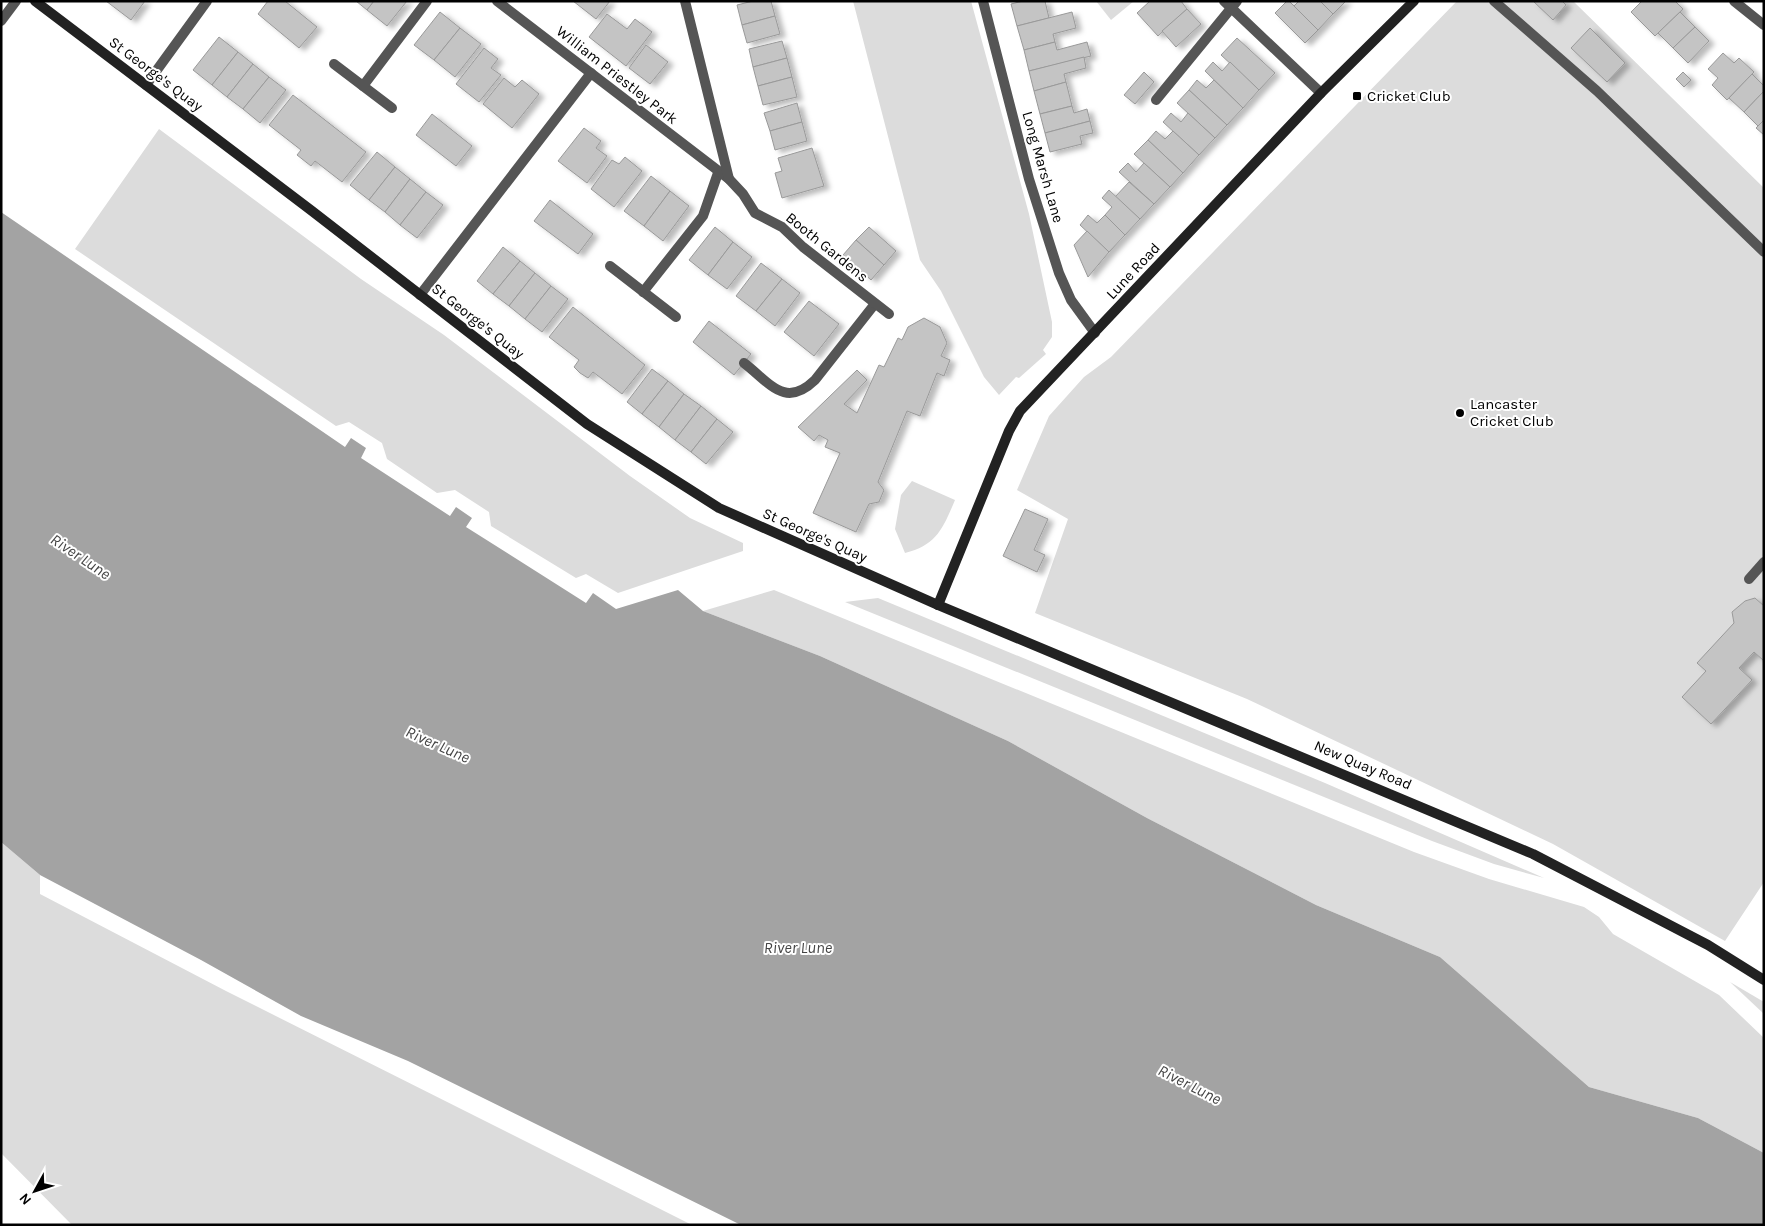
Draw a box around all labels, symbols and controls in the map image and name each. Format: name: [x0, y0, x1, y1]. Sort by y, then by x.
street label: William Priestley Park: [553, 22, 681, 128]
street label: St George's Quay: [106, 33, 206, 115]
place label: Cricket Club: [1367, 87, 1451, 105]
marker: Cricket Club: [1351, 90, 1363, 102]
street label: Long Marsh Lane: [1018, 109, 1068, 225]
street label: Booth Gardens: [782, 208, 872, 286]
street label: Lune Road: [1102, 239, 1164, 303]
street label: St George's Quay: [428, 279, 528, 363]
place label: Lancaster Cricket Club: [1470, 395, 1554, 430]
marker: Lancaster Cricket Club: [1454, 407, 1466, 419]
street label: St George's Quay: [760, 504, 870, 566]
water label: River Lune: [47, 529, 115, 584]
water label: River Lune: [403, 722, 473, 767]
street label: New Quay Road: [1311, 736, 1415, 794]
water label: River Lune: [764, 938, 833, 957]
water label: River Lune: [1155, 1060, 1225, 1109]
north arrow: [10, 1166, 60, 1216]
text: N: [16, 1190, 35, 1208]

